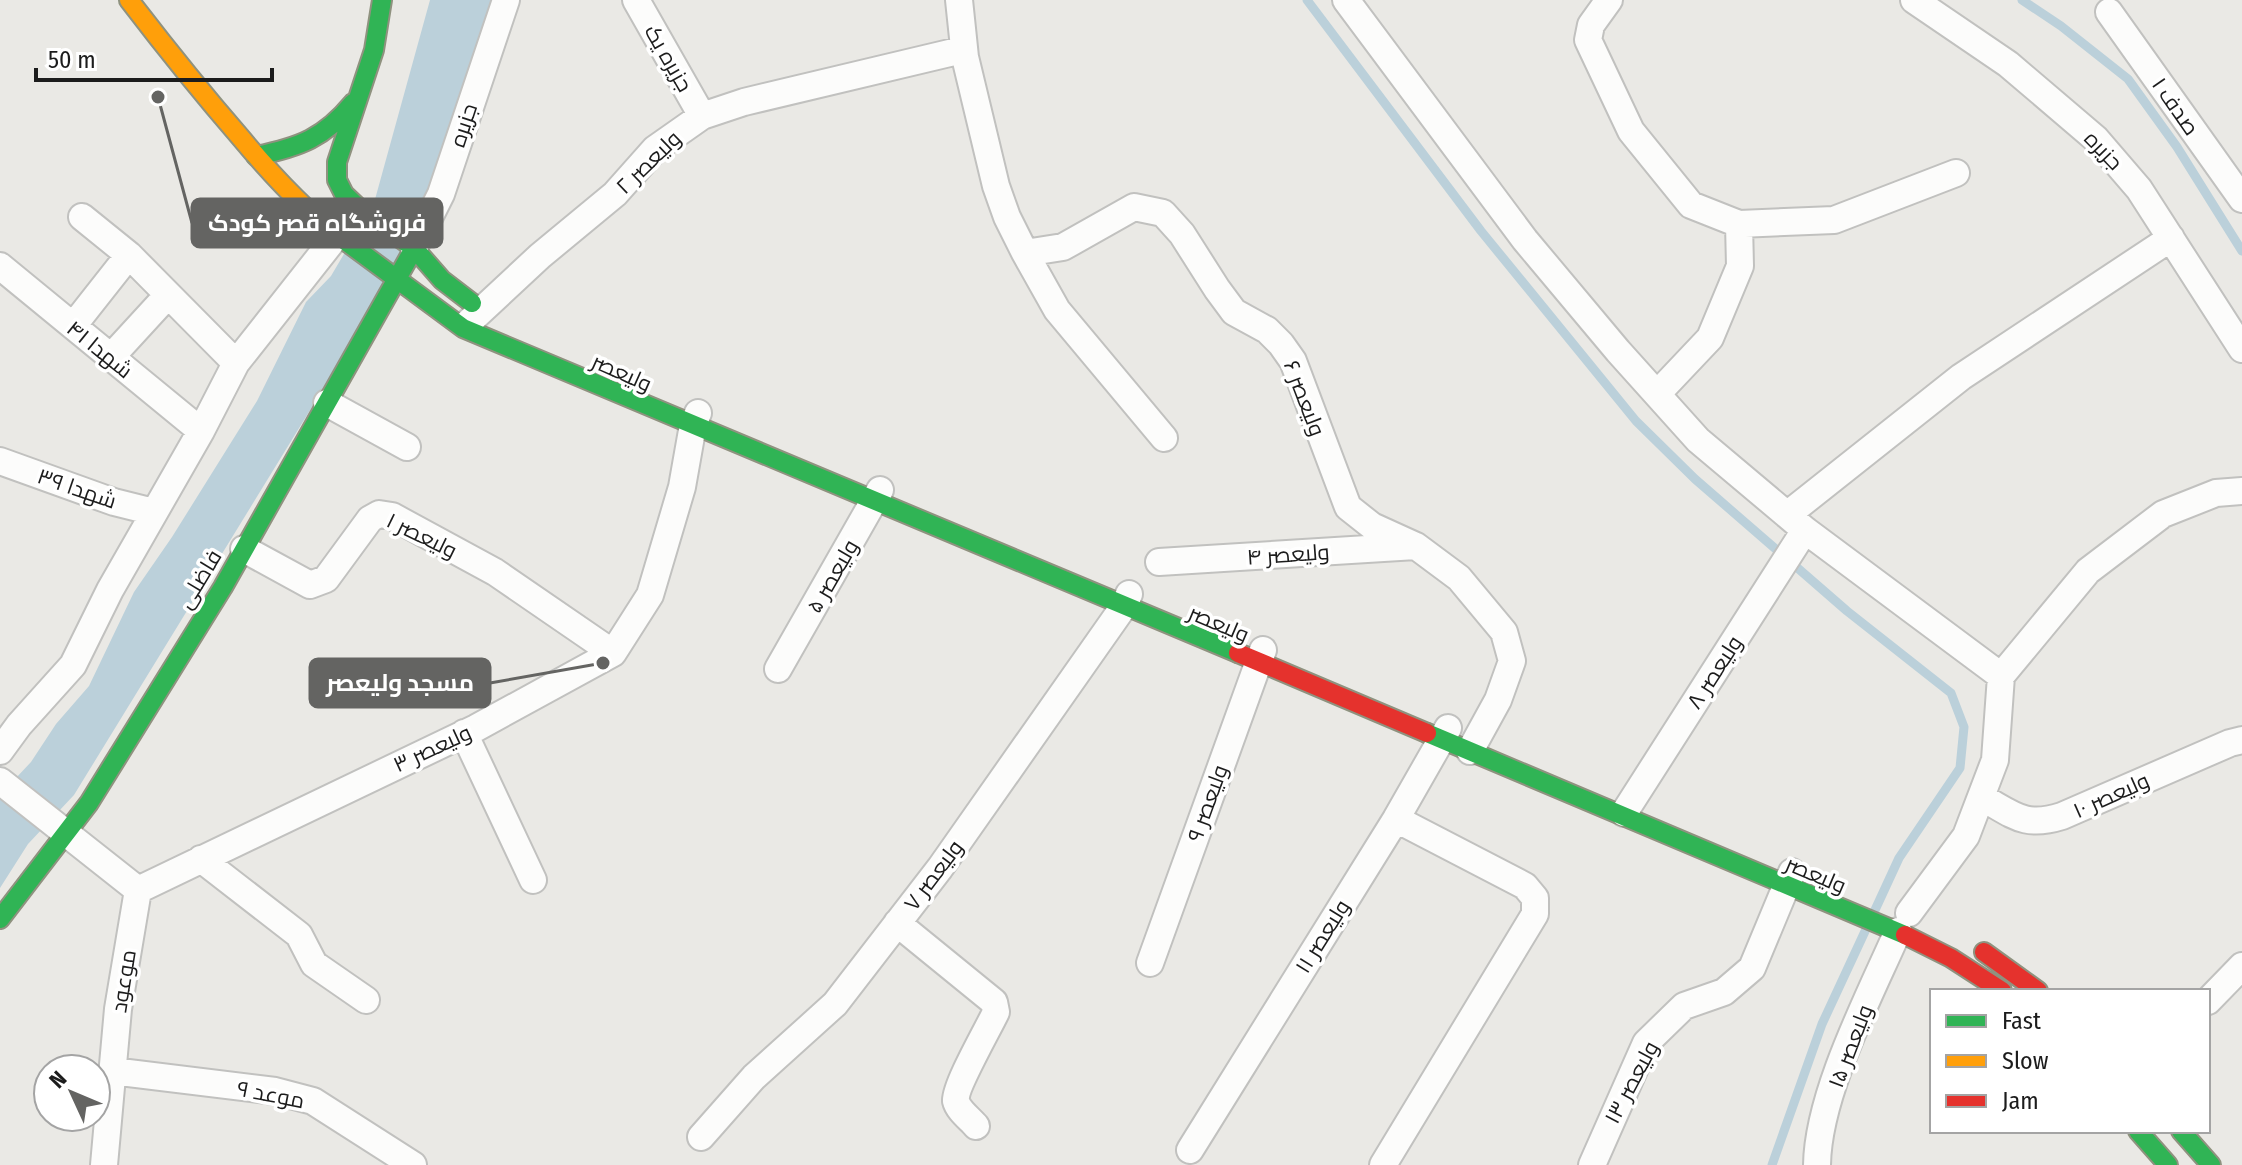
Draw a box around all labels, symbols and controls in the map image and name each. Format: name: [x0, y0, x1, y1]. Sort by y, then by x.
street label: جزیره یک: [639, 20, 699, 97]
scale bar: [36, 32, 272, 82]
text: 50 m: [48, 46, 96, 74]
street label: صدف ۱: [2146, 72, 2205, 140]
street label: جزیره: [444, 100, 483, 150]
street label: ولیعصر ۲: [610, 125, 686, 200]
street label: جزیره: [2079, 125, 2129, 176]
callout: فروشگاه قصر کودک: [192, 199, 442, 247]
text: فروشگاه قصر کودک: [208, 209, 426, 237]
street label: شهدا ۴۱: [61, 315, 138, 384]
street label: ولیعصر: [586, 346, 656, 398]
street label: ولیعصر ۶: [1278, 357, 1331, 440]
street label: شهدا ۳۹: [34, 462, 120, 515]
street label: ولیعصر ۱: [382, 507, 461, 564]
street label: ولیعصر ۵: [801, 535, 864, 618]
street label: ولیعصر ۴: [1246, 538, 1330, 571]
street label: فاضلی: [171, 545, 228, 614]
street label: ولیعصر: [1183, 598, 1253, 648]
street label: ولیعصر ۸: [1681, 631, 1748, 714]
callout: مسجد ولیعصر: [310, 659, 490, 707]
text: مسجد ولیعصر: [325, 669, 474, 697]
street label: ولیعصر ۳: [389, 719, 476, 778]
street label: ولیعصر ۹: [1181, 761, 1234, 845]
street label: ولیعصر ۱۰: [2069, 767, 2154, 824]
street label: ولیعصر ۷: [898, 834, 969, 916]
street label: ولیعصر: [1780, 849, 1850, 899]
street label: ولیعصر ۱۱: [1289, 894, 1356, 978]
street label: موعود: [105, 948, 142, 1014]
legend: [1930, 989, 2210, 1133]
street label: ولیعصر ۱۵: [1822, 1001, 1879, 1092]
text: Fast: [2002, 1007, 2041, 1035]
street label: ولیعصر ۱۳: [1598, 1036, 1664, 1128]
text: Slow: [2002, 1047, 2049, 1075]
north arrow: [32, 1053, 112, 1133]
text: N: [44, 1065, 72, 1094]
street label: موعد ۹: [235, 1075, 307, 1114]
text: Jam: [2002, 1087, 2039, 1115]

